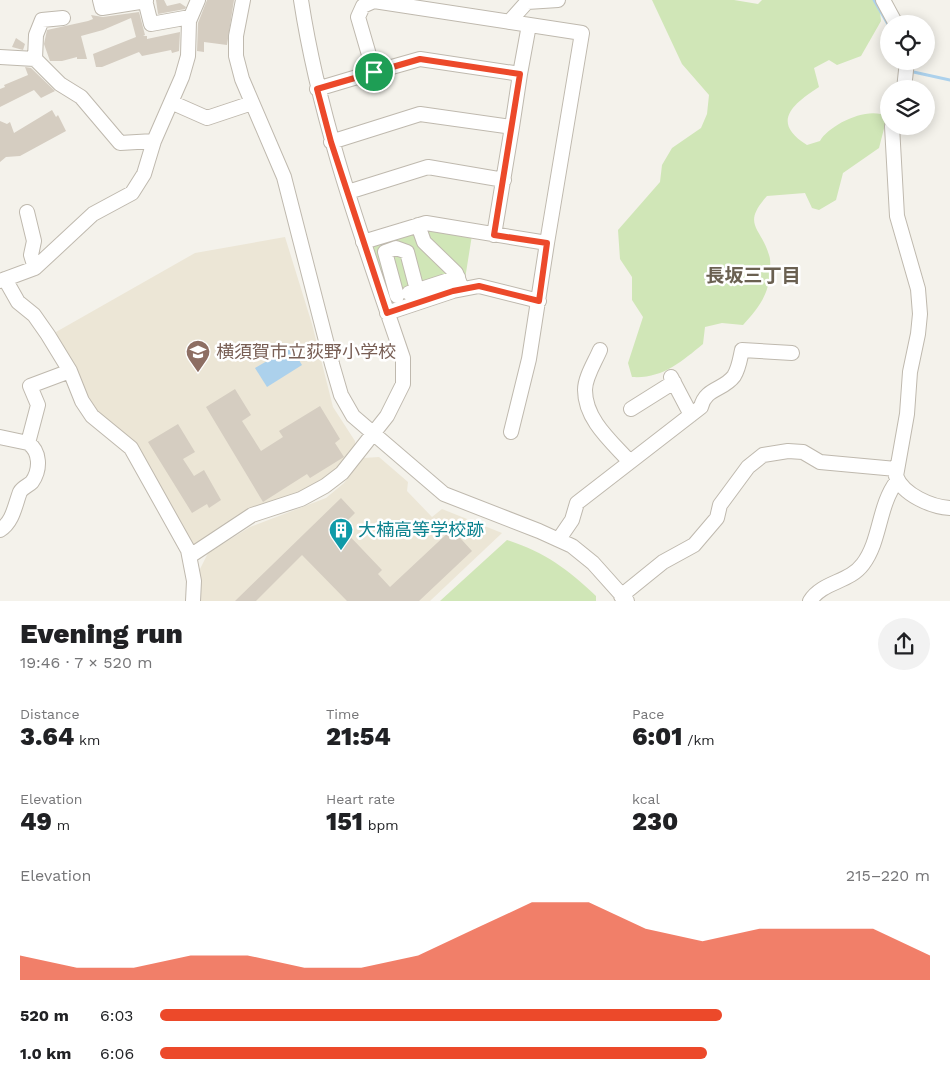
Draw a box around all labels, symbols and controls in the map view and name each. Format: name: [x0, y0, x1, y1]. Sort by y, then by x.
map controls: [880, 15, 935, 135]
button: locate: [880, 15, 935, 70]
pin: [353, 51, 395, 93]
icon: arrive: [360, 58, 388, 86]
button: layers: [880, 80, 935, 135]
district label: 長坂三丁目: [705, 264, 801, 287]
school or university icon: 横須賀市立荻野小学校: [185, 339, 211, 373]
place label: 横須賀市立荻野小学校: [216, 341, 396, 362]
building icon: 大楠高等学校跡: [328, 517, 354, 551]
place label: 大楠高等学校跡: [358, 519, 484, 540]
text: Evening run: [20, 617, 183, 650]
button: share: [878, 618, 930, 670]
text: 19:46 · 7 × 520 m: [20, 653, 153, 672]
text: Distance: [20, 706, 80, 722]
text: Time: [326, 706, 359, 722]
text: Pace: [632, 706, 664, 722]
text: 3.64: [20, 722, 74, 751]
text: 21:54: [326, 722, 391, 751]
text: 6:01: [632, 722, 683, 751]
text: km: [74, 732, 100, 748]
text: /km: [683, 732, 715, 748]
text: Elevation: [20, 791, 83, 807]
text: Heart rate: [326, 791, 395, 807]
text: kcal: [632, 791, 660, 807]
text: 49: [20, 807, 52, 836]
text: 151: [326, 807, 363, 836]
text: 230: [632, 807, 678, 836]
text: m: [52, 817, 70, 833]
text: bpm: [363, 817, 399, 833]
text: Elevation: [20, 866, 91, 885]
text: 215–220 m: [846, 866, 930, 885]
text: 520 m: [20, 1006, 69, 1025]
text: 6:03: [100, 1006, 133, 1025]
text: 1.0 km: [20, 1044, 71, 1063]
text: 6:06: [100, 1044, 134, 1063]

